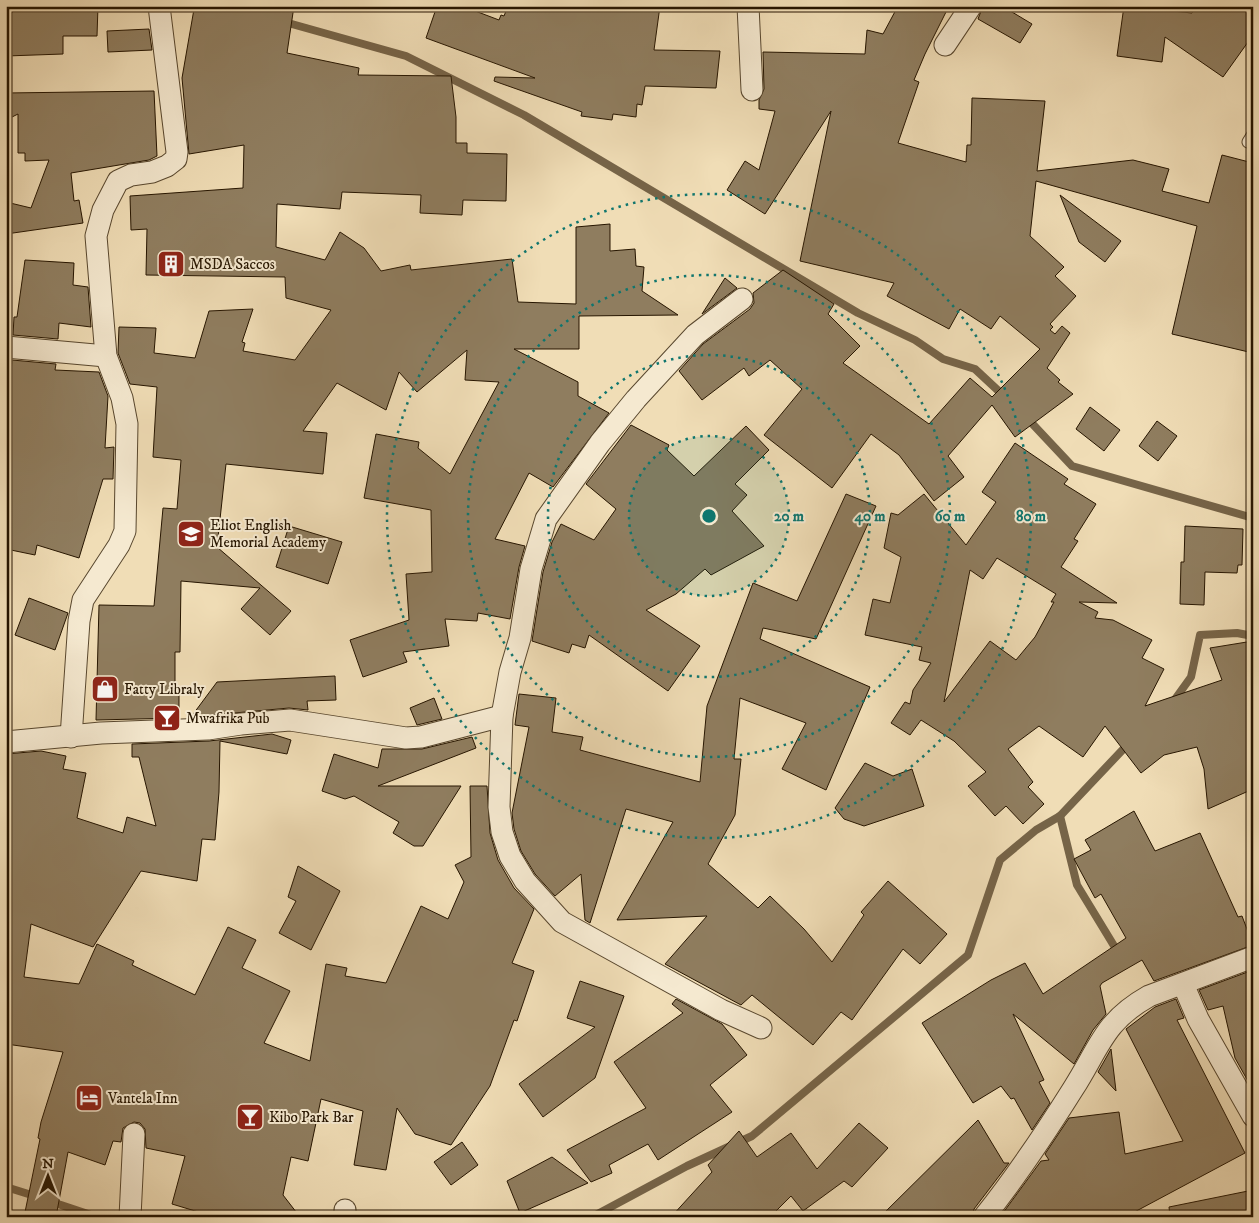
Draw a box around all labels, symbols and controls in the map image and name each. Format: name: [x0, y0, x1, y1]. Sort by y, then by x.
building icon: MSDA Saccos: [156, 249, 186, 279]
place label: MSDA Saccos: [190, 255, 275, 274]
centre of rings: [700, 507, 718, 525]
text: 20 m: [774, 507, 805, 526]
text: 40 m: [853, 507, 886, 526]
text: 60 m: [935, 507, 966, 526]
text: 80 m: [1016, 507, 1047, 526]
place label: Eliot English Memorial Academy: [210, 516, 327, 552]
school or university icon: Eliot English Memorial Academy: [176, 519, 206, 549]
shop icon: Fatty Libraly: [90, 674, 120, 704]
place label: Fatty Libraly: [124, 680, 205, 699]
bar icon: Mwafrika Pub: [152, 703, 182, 733]
place label: Mwafrika Pub: [186, 709, 270, 728]
hotel icon: Vantela Inn: [74, 1083, 104, 1113]
place label: Vantela Inn: [107, 1089, 178, 1108]
bar icon: Kibo Park Bar: [235, 1102, 265, 1132]
place label: Kibo Park Bar: [269, 1108, 354, 1127]
north arrow: [22, 1150, 72, 1200]
text: N: [42, 1155, 54, 1173]

